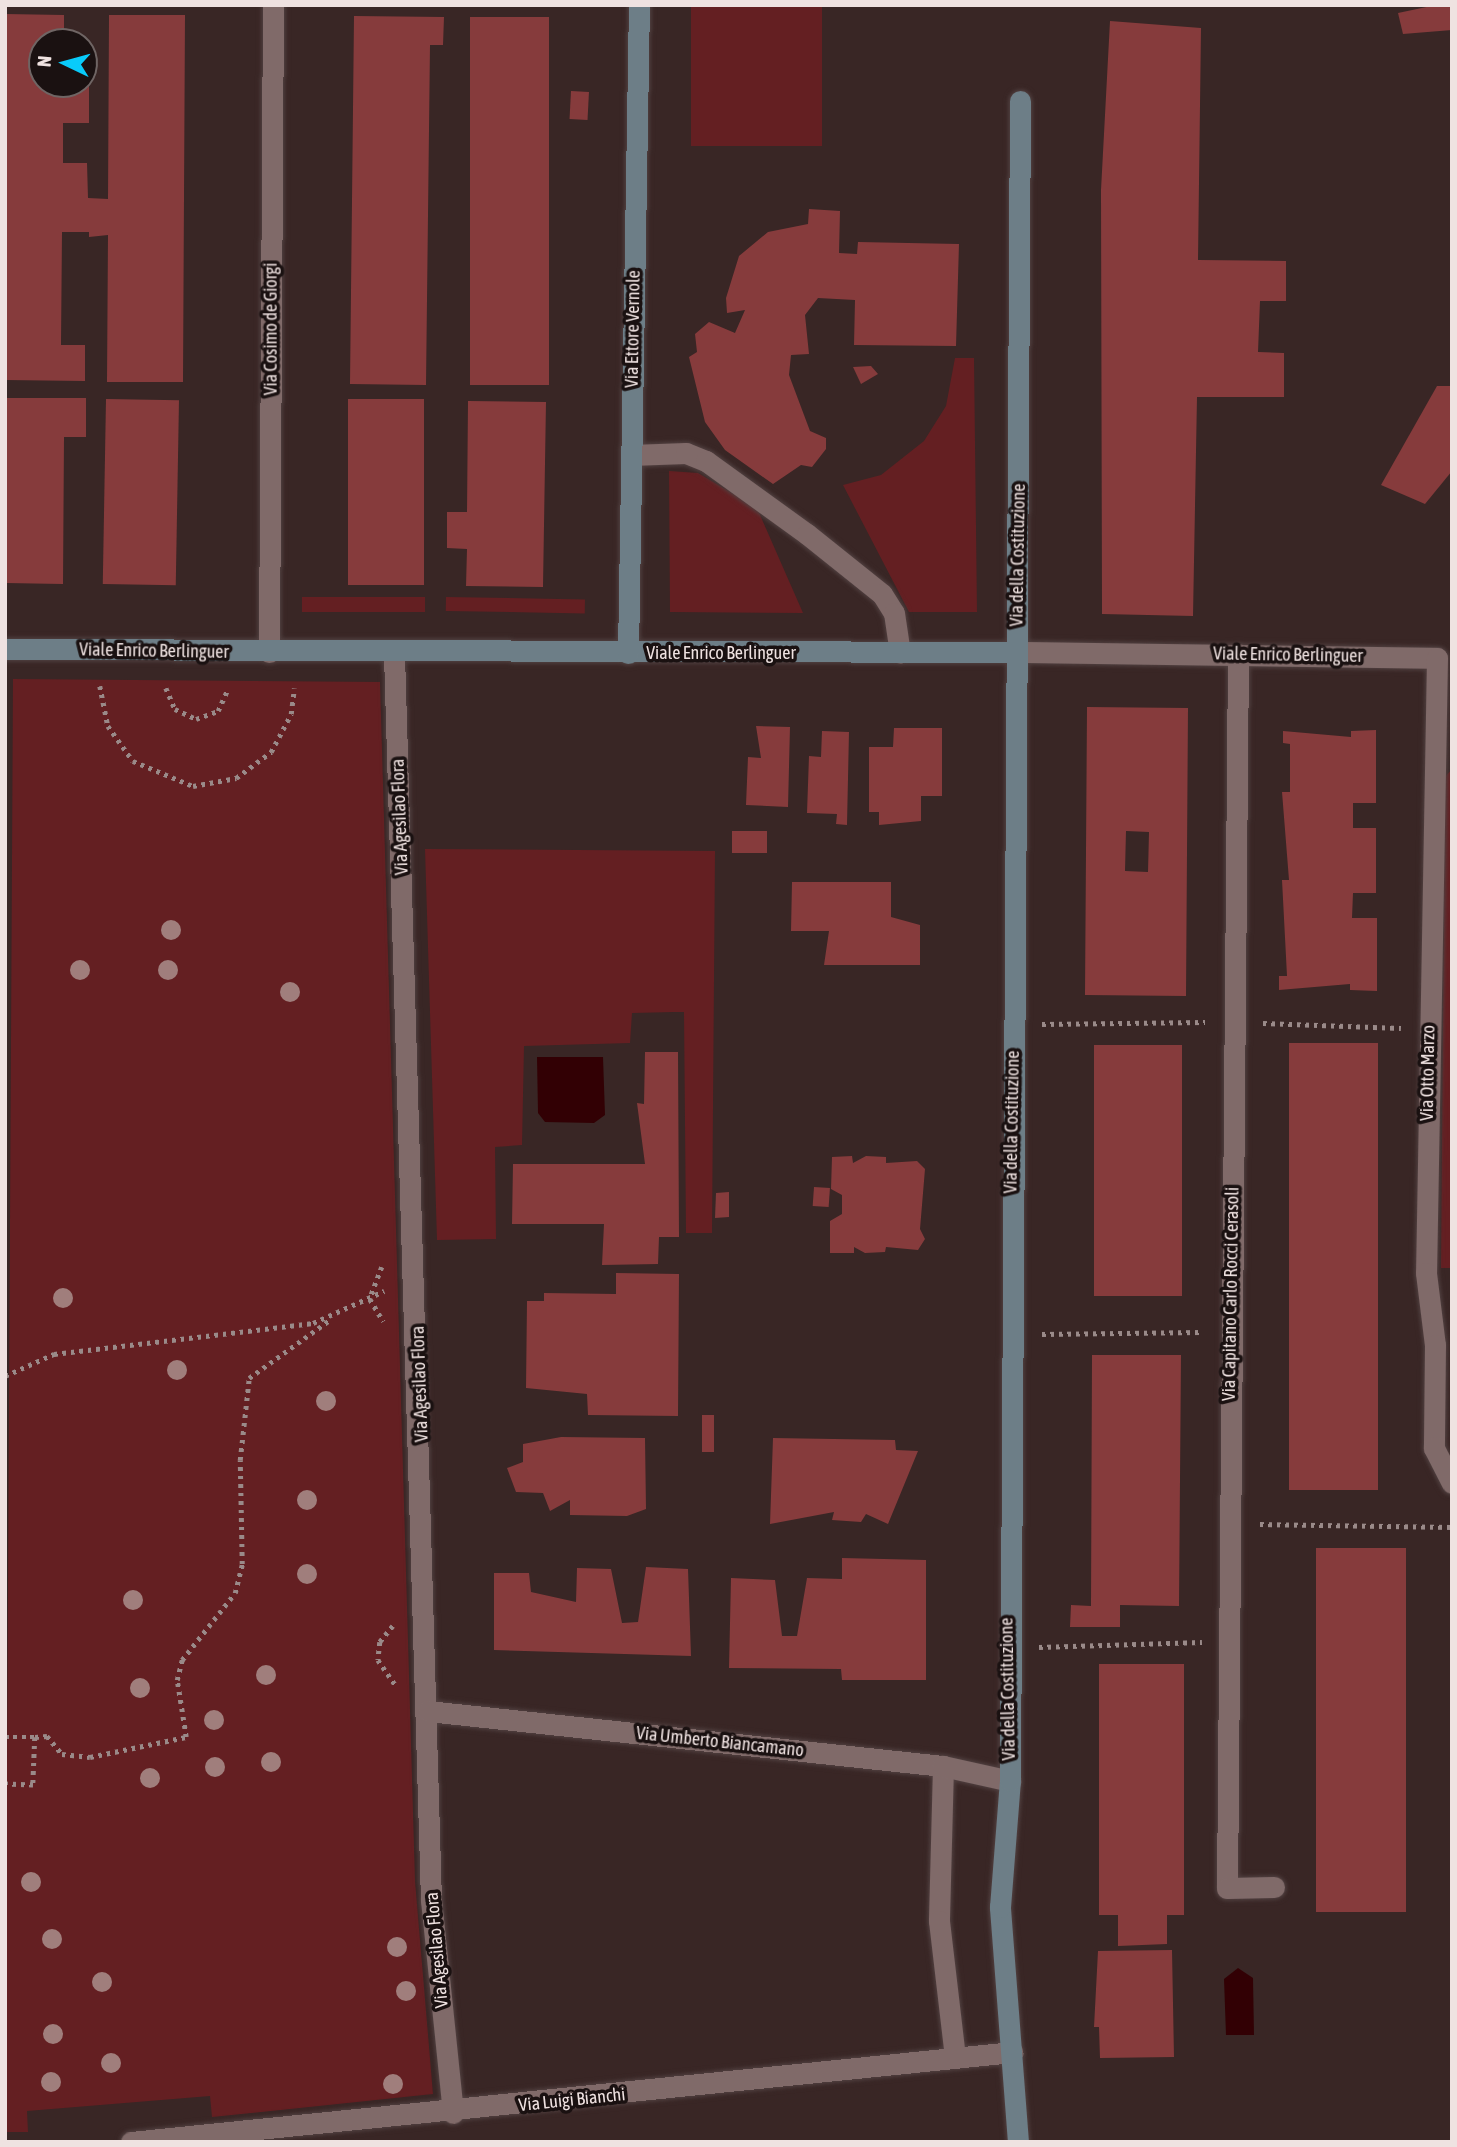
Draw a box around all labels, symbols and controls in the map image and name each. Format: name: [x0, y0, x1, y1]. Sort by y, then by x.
north arrow: [28, 28, 98, 98]
text: N: [33, 55, 56, 68]
street label: Via Cosimo de Giorgi: [260, 263, 282, 395]
street label: Via Ettore Vernole: [621, 270, 645, 388]
street label: Via della Costituzione: [1006, 483, 1030, 627]
street label: Viale Enrico Berlinguer: [79, 639, 229, 663]
street label: Viale Enrico Berlinguer: [646, 642, 796, 664]
street label: Viale Enrico Berlinguer: [1213, 643, 1363, 667]
street label: Via Agesilao Flora: [387, 758, 413, 876]
street label: Via Otto Marzo: [1416, 1025, 1440, 1121]
street label: Via della Costituzione: [1000, 1050, 1024, 1194]
street label: Via Capitano Carlo Rocci Cerasoli: [1218, 1187, 1244, 1401]
street label: Via Agesilao Flora: [407, 1325, 433, 1443]
street label: Via della Costituzione: [996, 1617, 1020, 1761]
street label: Via Umberto Biancamano: [635, 1722, 805, 1762]
street label: Via Agesilao Flora: [421, 1891, 453, 2009]
street label: Via Luigi Bianchi: [518, 2084, 626, 2116]

